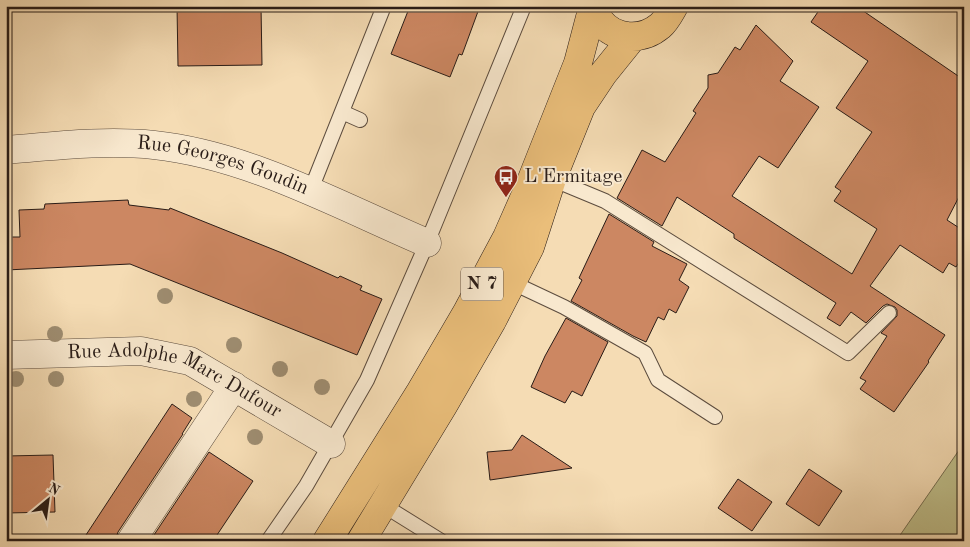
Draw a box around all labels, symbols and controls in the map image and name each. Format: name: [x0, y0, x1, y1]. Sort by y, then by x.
street label: Rue Georges Goudin: [136, 134, 312, 199]
bus stop icon: L'Ermitage: [493, 164, 519, 198]
place label: L'Ermitage: [524, 167, 622, 187]
road number: N 7: [461, 268, 503, 300]
street label: Rue Adolphe Marc Dufour: [67, 341, 285, 422]
north arrow: [22, 474, 72, 524]
text: N: [46, 481, 62, 498]

